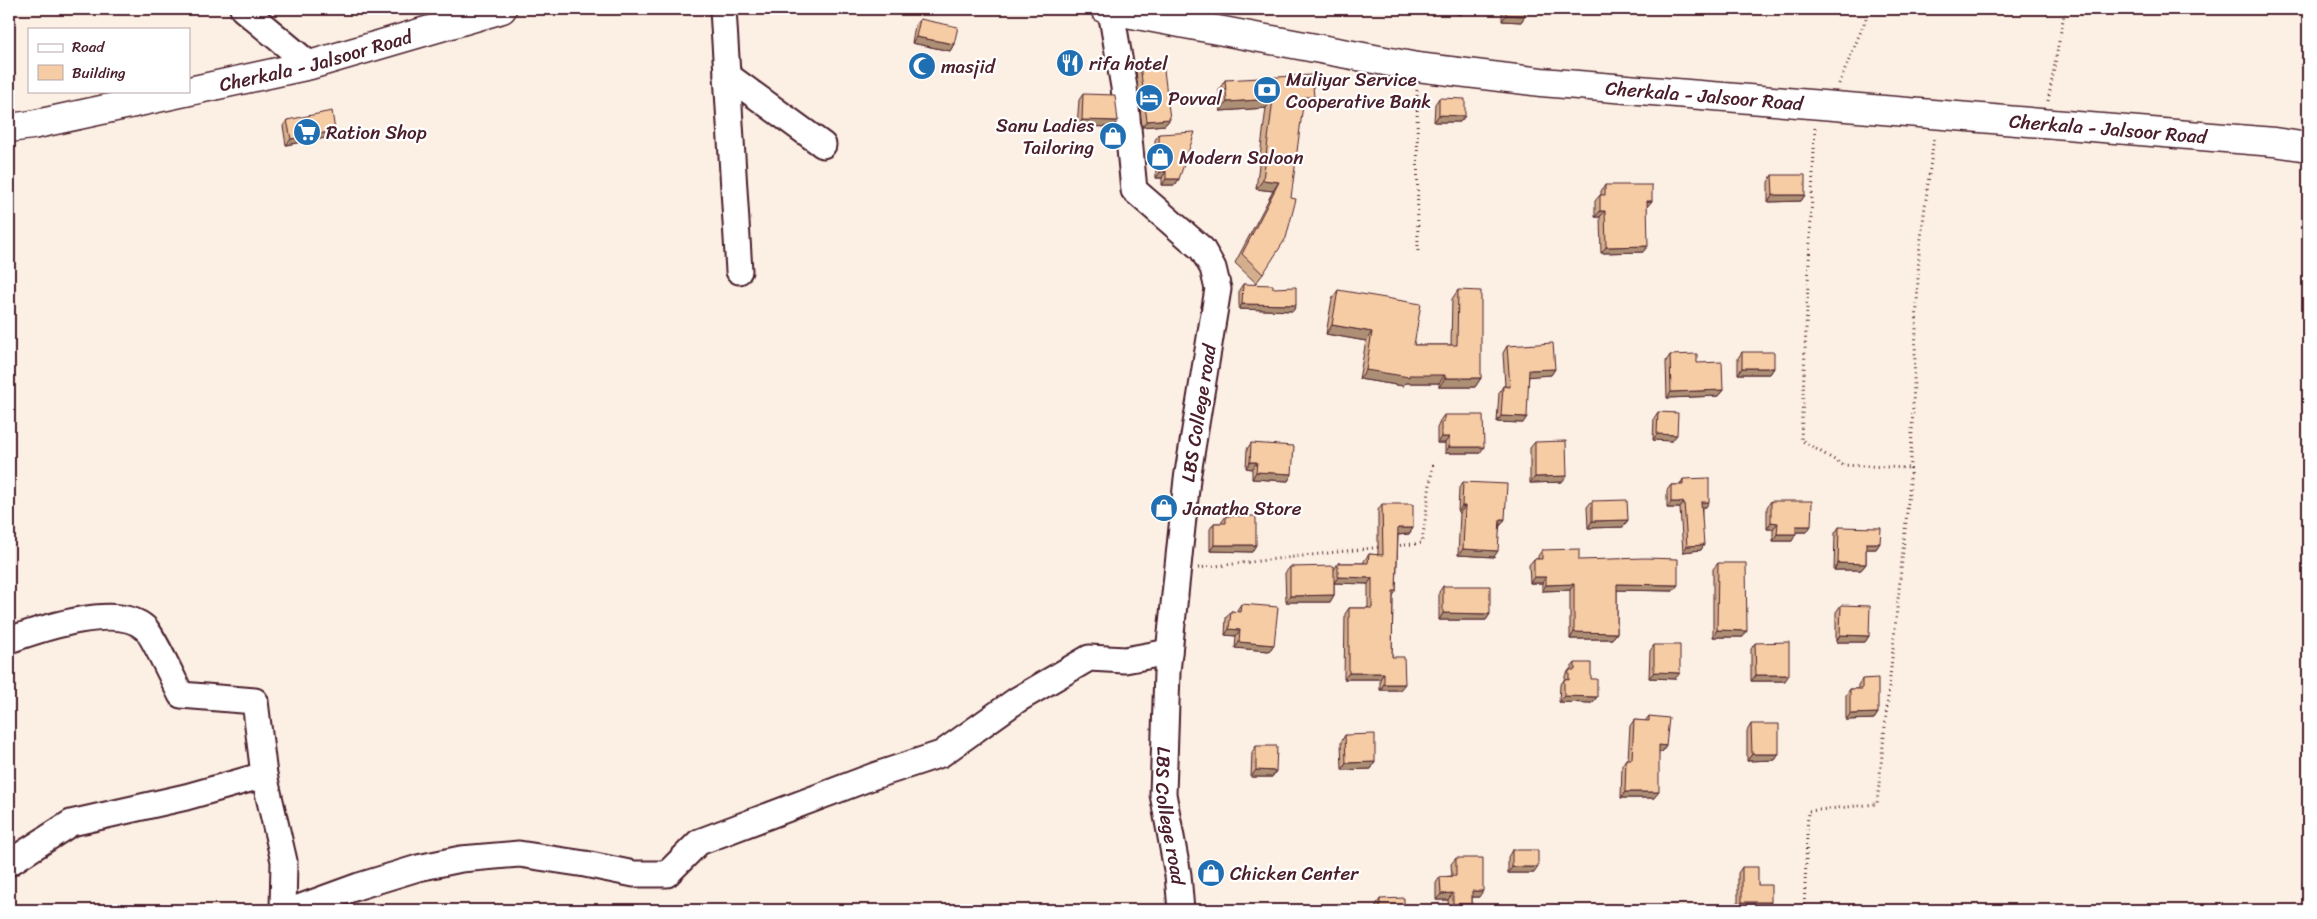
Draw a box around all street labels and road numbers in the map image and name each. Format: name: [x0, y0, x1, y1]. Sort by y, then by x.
street label: Cherkala - Jalsoor Road: [216, 20, 418, 101]
street label: Cherkala - Jalsoor Road: [1604, 71, 1806, 121]
street label: Cherkala - Jalsoor Road: [2008, 104, 2210, 154]
street label: LBS College road: [1171, 341, 1226, 484]
street label: LBS College road: [1146, 746, 1195, 887]

